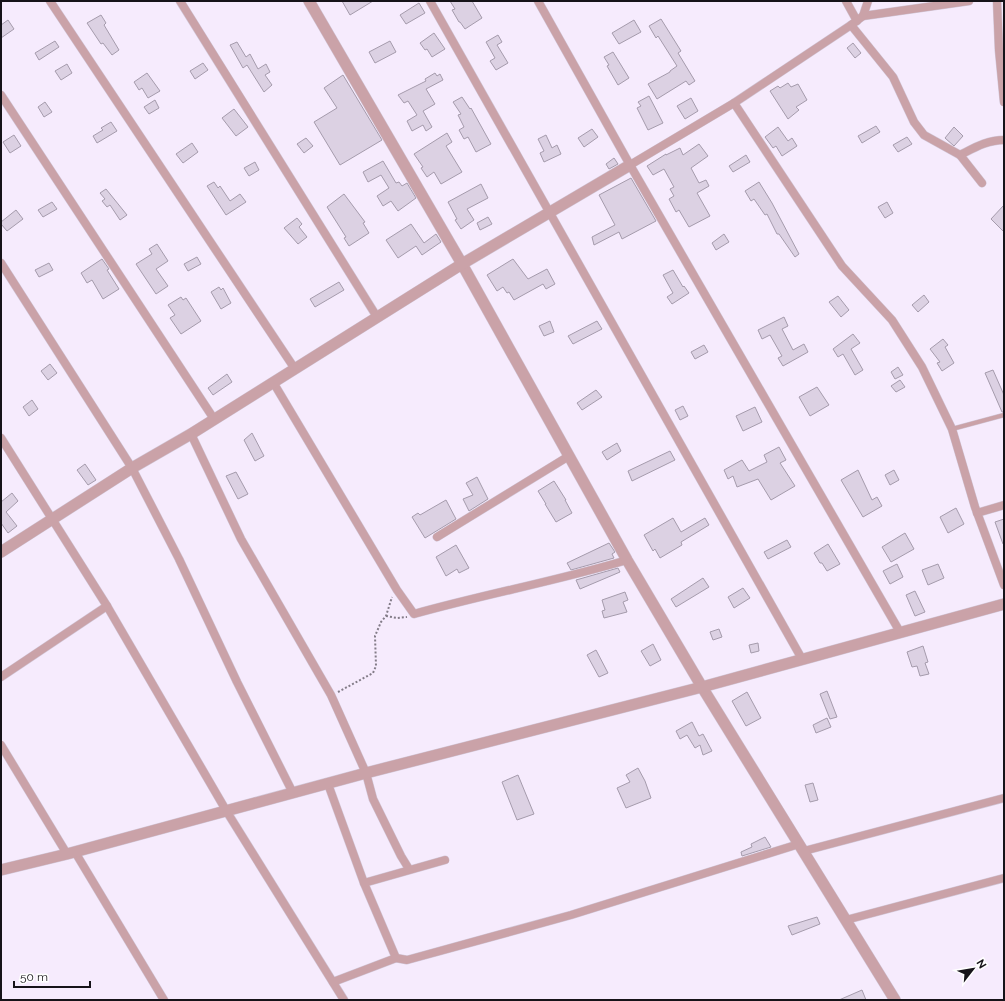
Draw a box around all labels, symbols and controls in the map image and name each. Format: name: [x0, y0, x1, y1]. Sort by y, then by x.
north arrow: [953, 949, 993, 989]
text: N: [973, 957, 989, 971]
scale bar: [14, 963, 90, 989]
text: 50 m: [20, 970, 48, 984]

